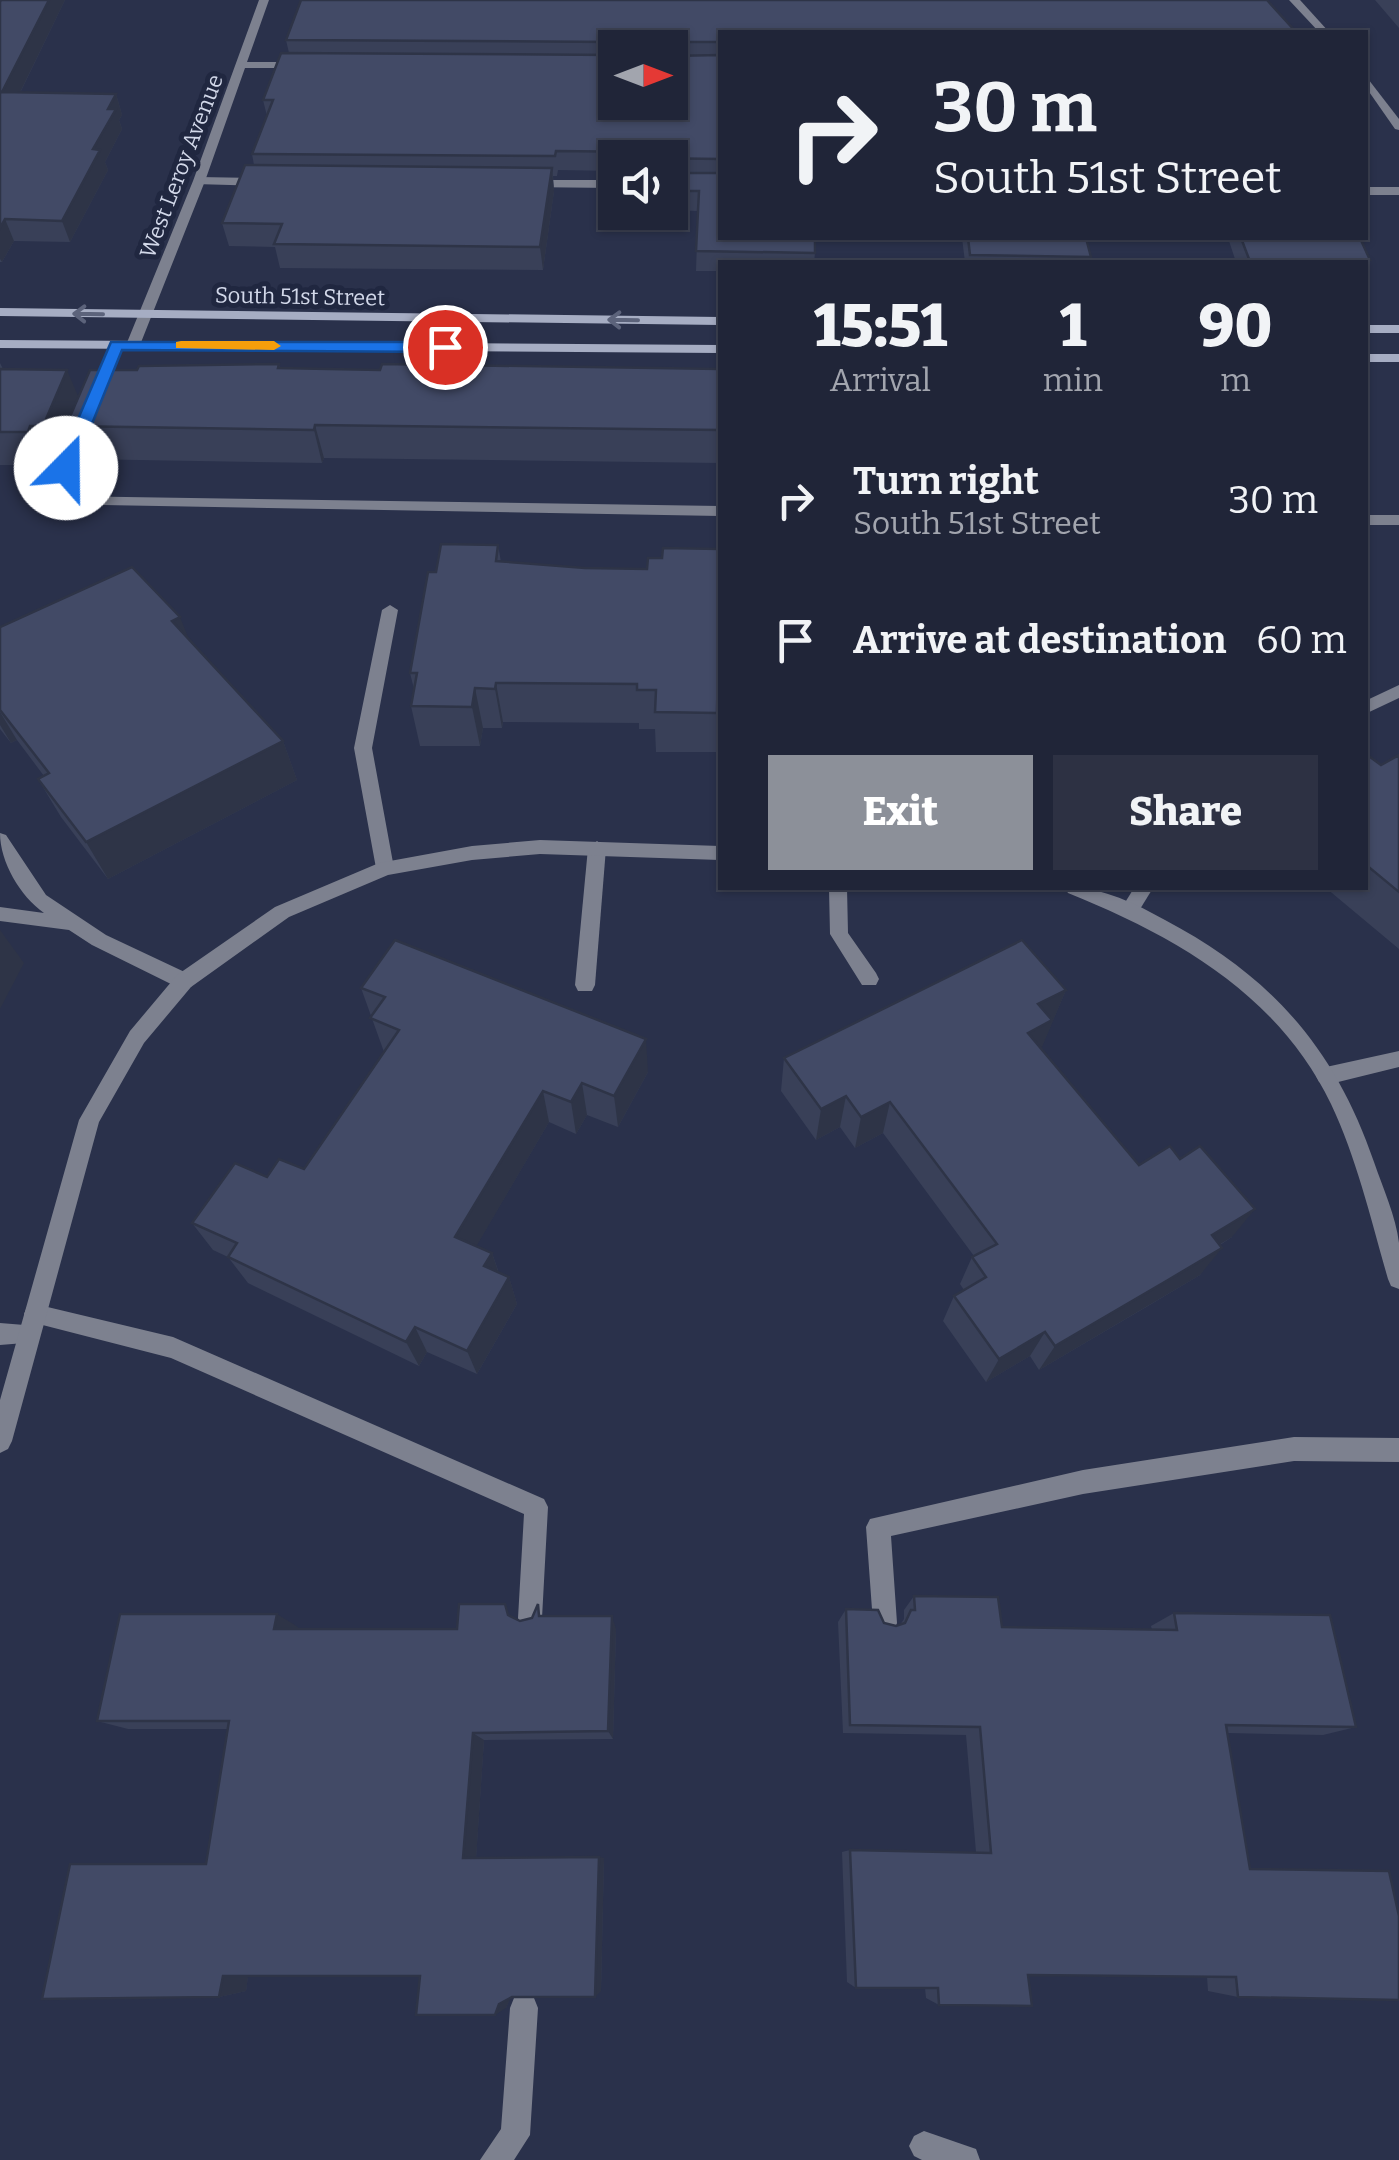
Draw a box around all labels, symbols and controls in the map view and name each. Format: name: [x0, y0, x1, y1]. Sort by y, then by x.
north arrow: [598, 30, 688, 120]
map controls: [598, 30, 688, 230]
text: 30 m: [933, 66, 1097, 150]
icon: right: [768, 70, 898, 200]
street label: West Leroy Avenue: [134, 71, 229, 262]
button: sound: [598, 140, 688, 230]
text: South 51st Street: [933, 151, 1282, 205]
street label: South 51st Street: [215, 282, 385, 311]
text: 15:51: [814, 290, 947, 362]
text: 1: [1060, 290, 1086, 362]
text: 90: [1199, 290, 1272, 362]
one-way arrow: [72, 304, 104, 324]
pin: [403, 305, 488, 390]
one-way arrow: [607, 310, 640, 330]
icon: arrive: [418, 320, 473, 375]
text: Arrival: [830, 361, 931, 399]
text: min: [1043, 361, 1103, 399]
text: m: [1220, 361, 1251, 399]
position arrow: [14, 416, 118, 520]
text: Turn right: [853, 458, 1039, 504]
icon: right: [768, 473, 823, 528]
text: 30 m: [1228, 477, 1318, 523]
text: South 51st Street: [853, 504, 1101, 542]
icon: arrive: [768, 613, 823, 668]
text: Arrive at destination: [853, 617, 1226, 663]
text: 60 m: [1256, 617, 1347, 663]
button: Exit: [768, 755, 1033, 870]
button: Share: [1053, 755, 1318, 870]

